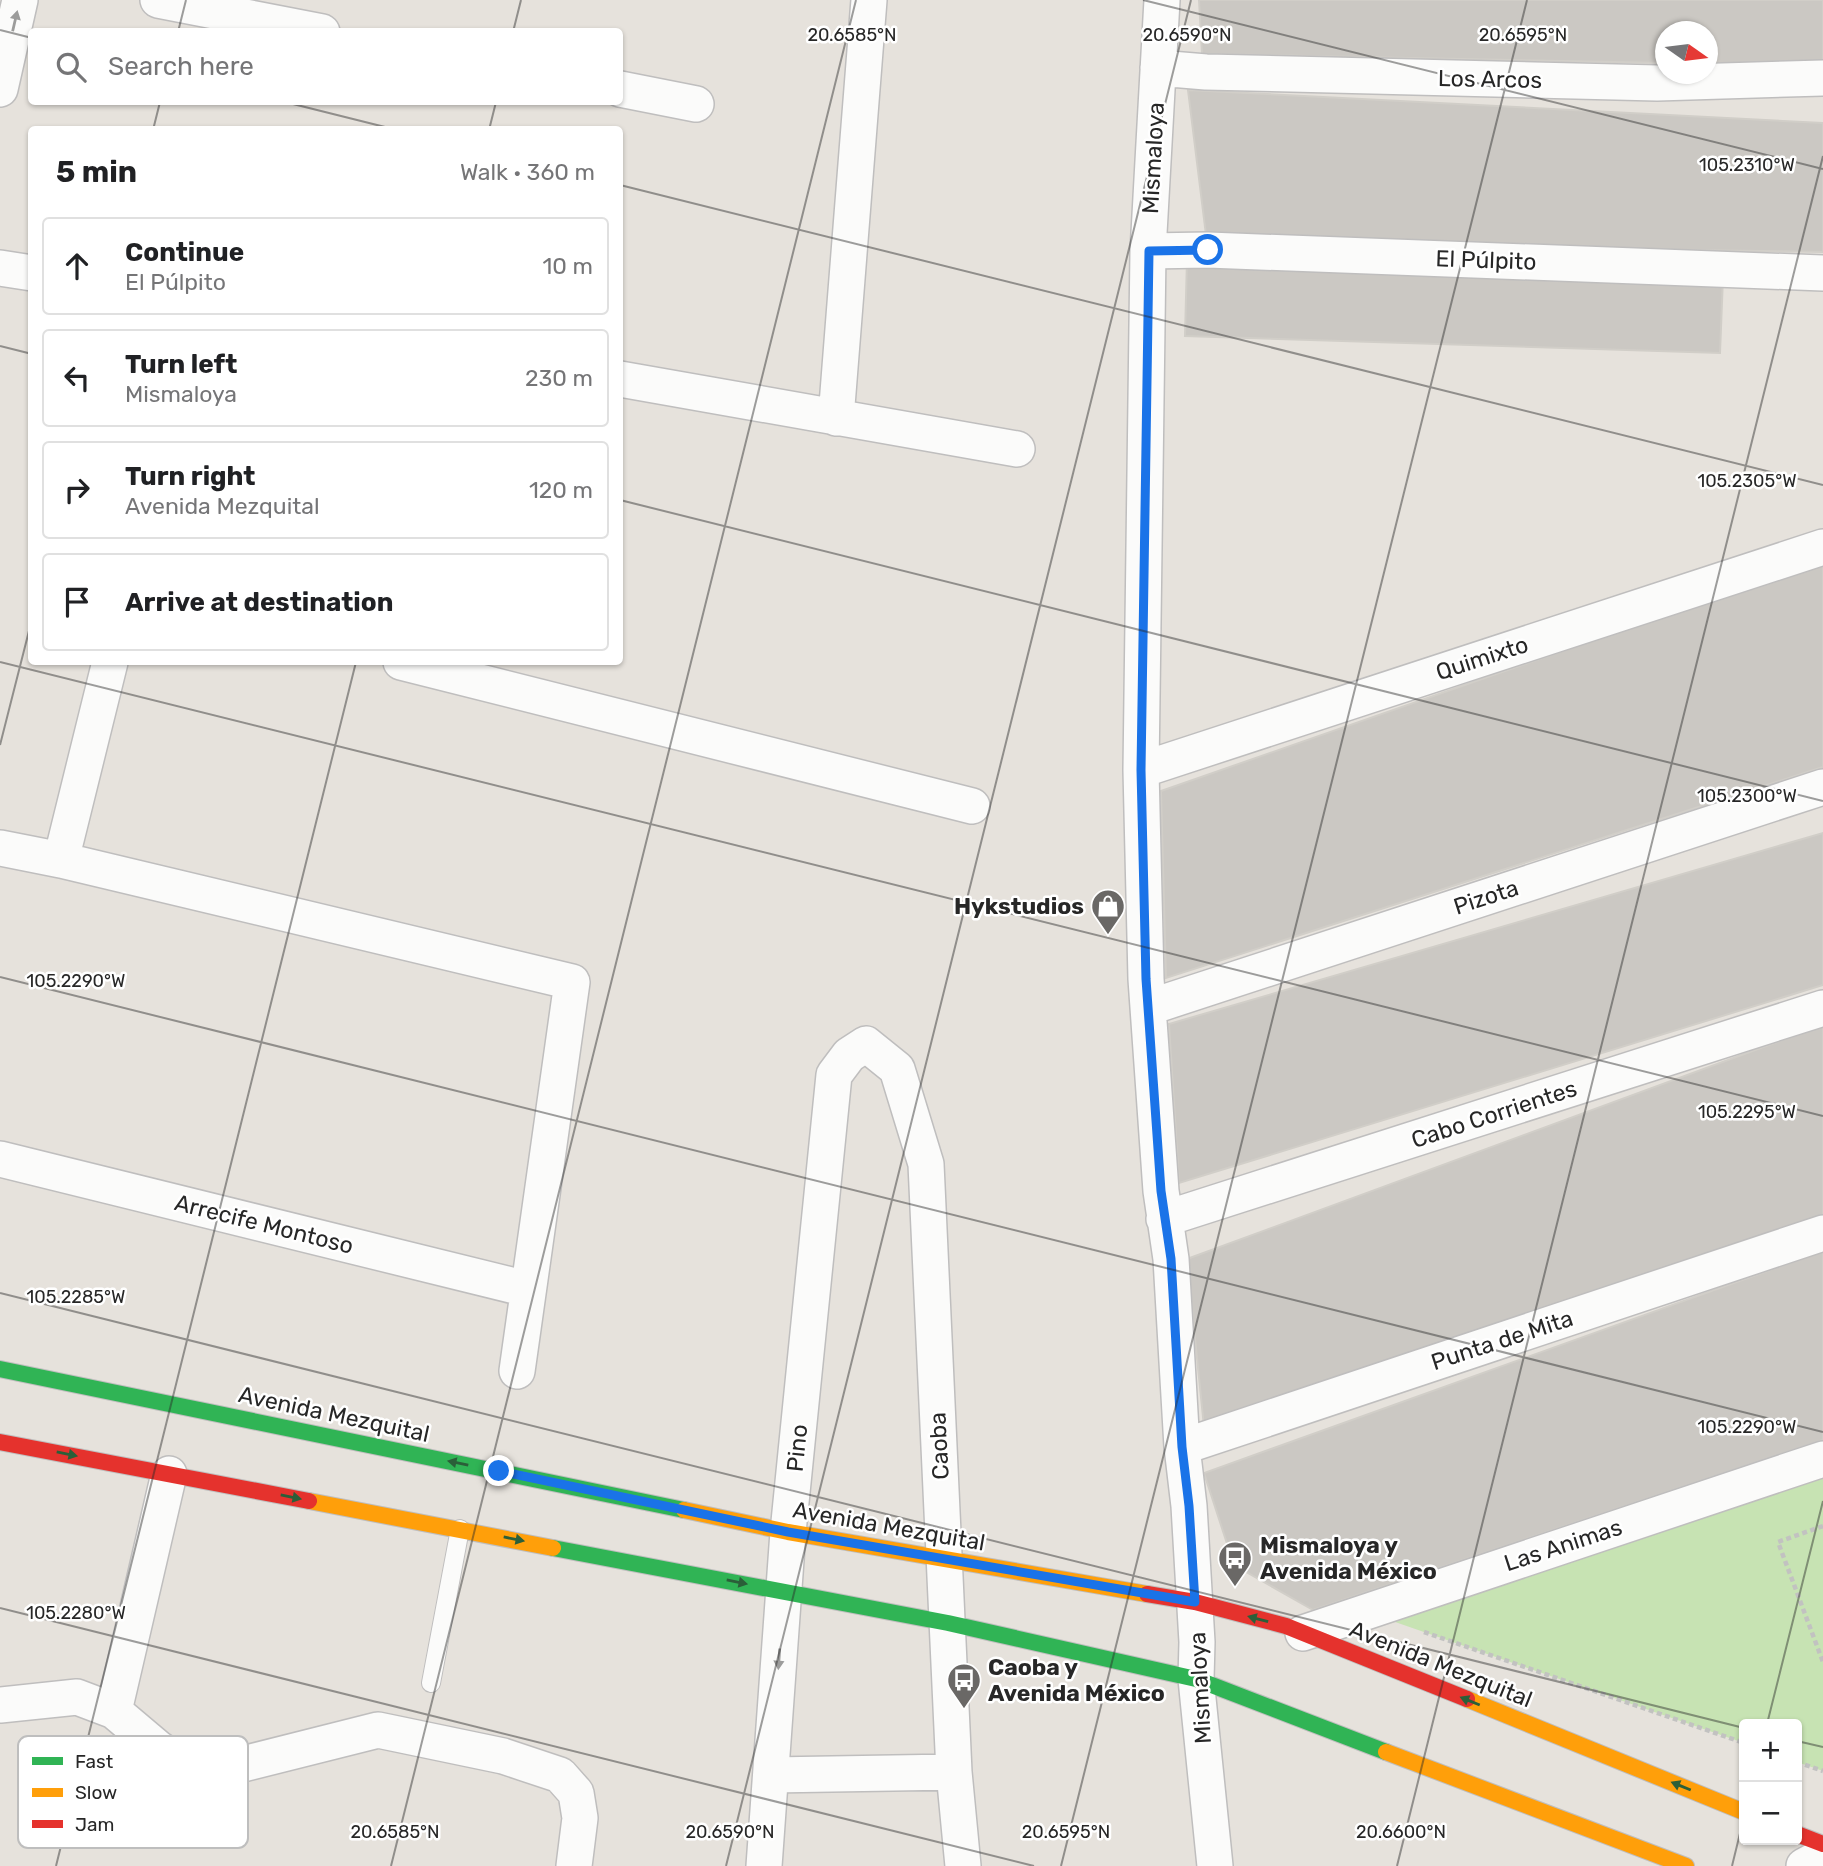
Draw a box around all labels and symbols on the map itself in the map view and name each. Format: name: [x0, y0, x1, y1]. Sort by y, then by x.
one-way arrow: [10, 10, 21, 32]
north arrow: [1655, 21, 1718, 84]
text: 20.6585°N: [807, 24, 897, 46]
text: 20.6590°N: [1142, 24, 1232, 46]
text: 20.6595°N: [1479, 24, 1567, 46]
street label: Los Arcos: [1438, 64, 1542, 94]
street label: Mismaloya: [1136, 101, 1170, 215]
text: 105.2310°W: [1699, 154, 1795, 176]
route start: [1192, 234, 1223, 265]
street label: El Púlpito: [1435, 244, 1537, 276]
text: 105.2305°W: [1697, 470, 1797, 492]
street label: Quimixto: [1432, 630, 1532, 686]
text: 105.2300°W: [1697, 785, 1797, 807]
street label: Pizota: [1450, 873, 1522, 921]
shop icon: Hykstudios: [1089, 887, 1127, 936]
place label: Hykstudios: [954, 892, 1084, 920]
text: 105.2290°W: [27, 970, 125, 992]
street label: Cabo Corrientes: [1408, 1074, 1580, 1154]
text: 105.2295°W: [1698, 1101, 1796, 1123]
street label: Arrecife Montoso: [172, 1188, 356, 1260]
text: 105.2285°W: [27, 1286, 125, 1308]
street label: Punta de Mita: [1428, 1304, 1576, 1376]
street label: Avenida Mezquital: [236, 1380, 432, 1448]
street label: Caoba: [923, 1412, 955, 1480]
text: 105.2290°W: [1698, 1416, 1796, 1438]
street label: Pino: [781, 1423, 813, 1473]
one-way arrow: [56, 1449, 78, 1460]
route end: [483, 1455, 514, 1486]
one-way arrow: [447, 1457, 469, 1468]
one-way arrow: [280, 1491, 302, 1502]
street label: Avenida Mezquital: [791, 1495, 987, 1557]
street label: Las Animas: [1501, 1513, 1625, 1577]
place label: Mismaloya y Avenida México: [1260, 1531, 1437, 1585]
one-way arrow: [503, 1534, 525, 1545]
bus stop icon: Mismaloya y Avenida México: [1216, 1539, 1254, 1588]
one-way arrow: [727, 1577, 749, 1588]
text: 105.2280°W: [26, 1602, 126, 1624]
one-way arrow: [1248, 1613, 1269, 1623]
street label: Avenida Mezquital: [1346, 1615, 1536, 1713]
street label: Mismaloya: [1183, 1631, 1217, 1745]
one-way arrow: [773, 1648, 784, 1670]
place label: Caoba y Avenida México: [988, 1653, 1165, 1707]
bus stop icon: Caoba y Avenida México: [945, 1661, 983, 1710]
one-way arrow: [1460, 1695, 1481, 1706]
legend: [18, 1736, 248, 1848]
text: Fast: [75, 1750, 114, 1773]
text: Slow: [75, 1781, 117, 1804]
one-way arrow: [1670, 1781, 1691, 1792]
text: Jam: [75, 1813, 114, 1836]
text: 20.6585°N: [350, 1821, 440, 1843]
text: 20.6590°N: [685, 1821, 775, 1843]
text: 20.6595°N: [1022, 1821, 1110, 1843]
text: 20.6600°N: [1356, 1821, 1446, 1843]

